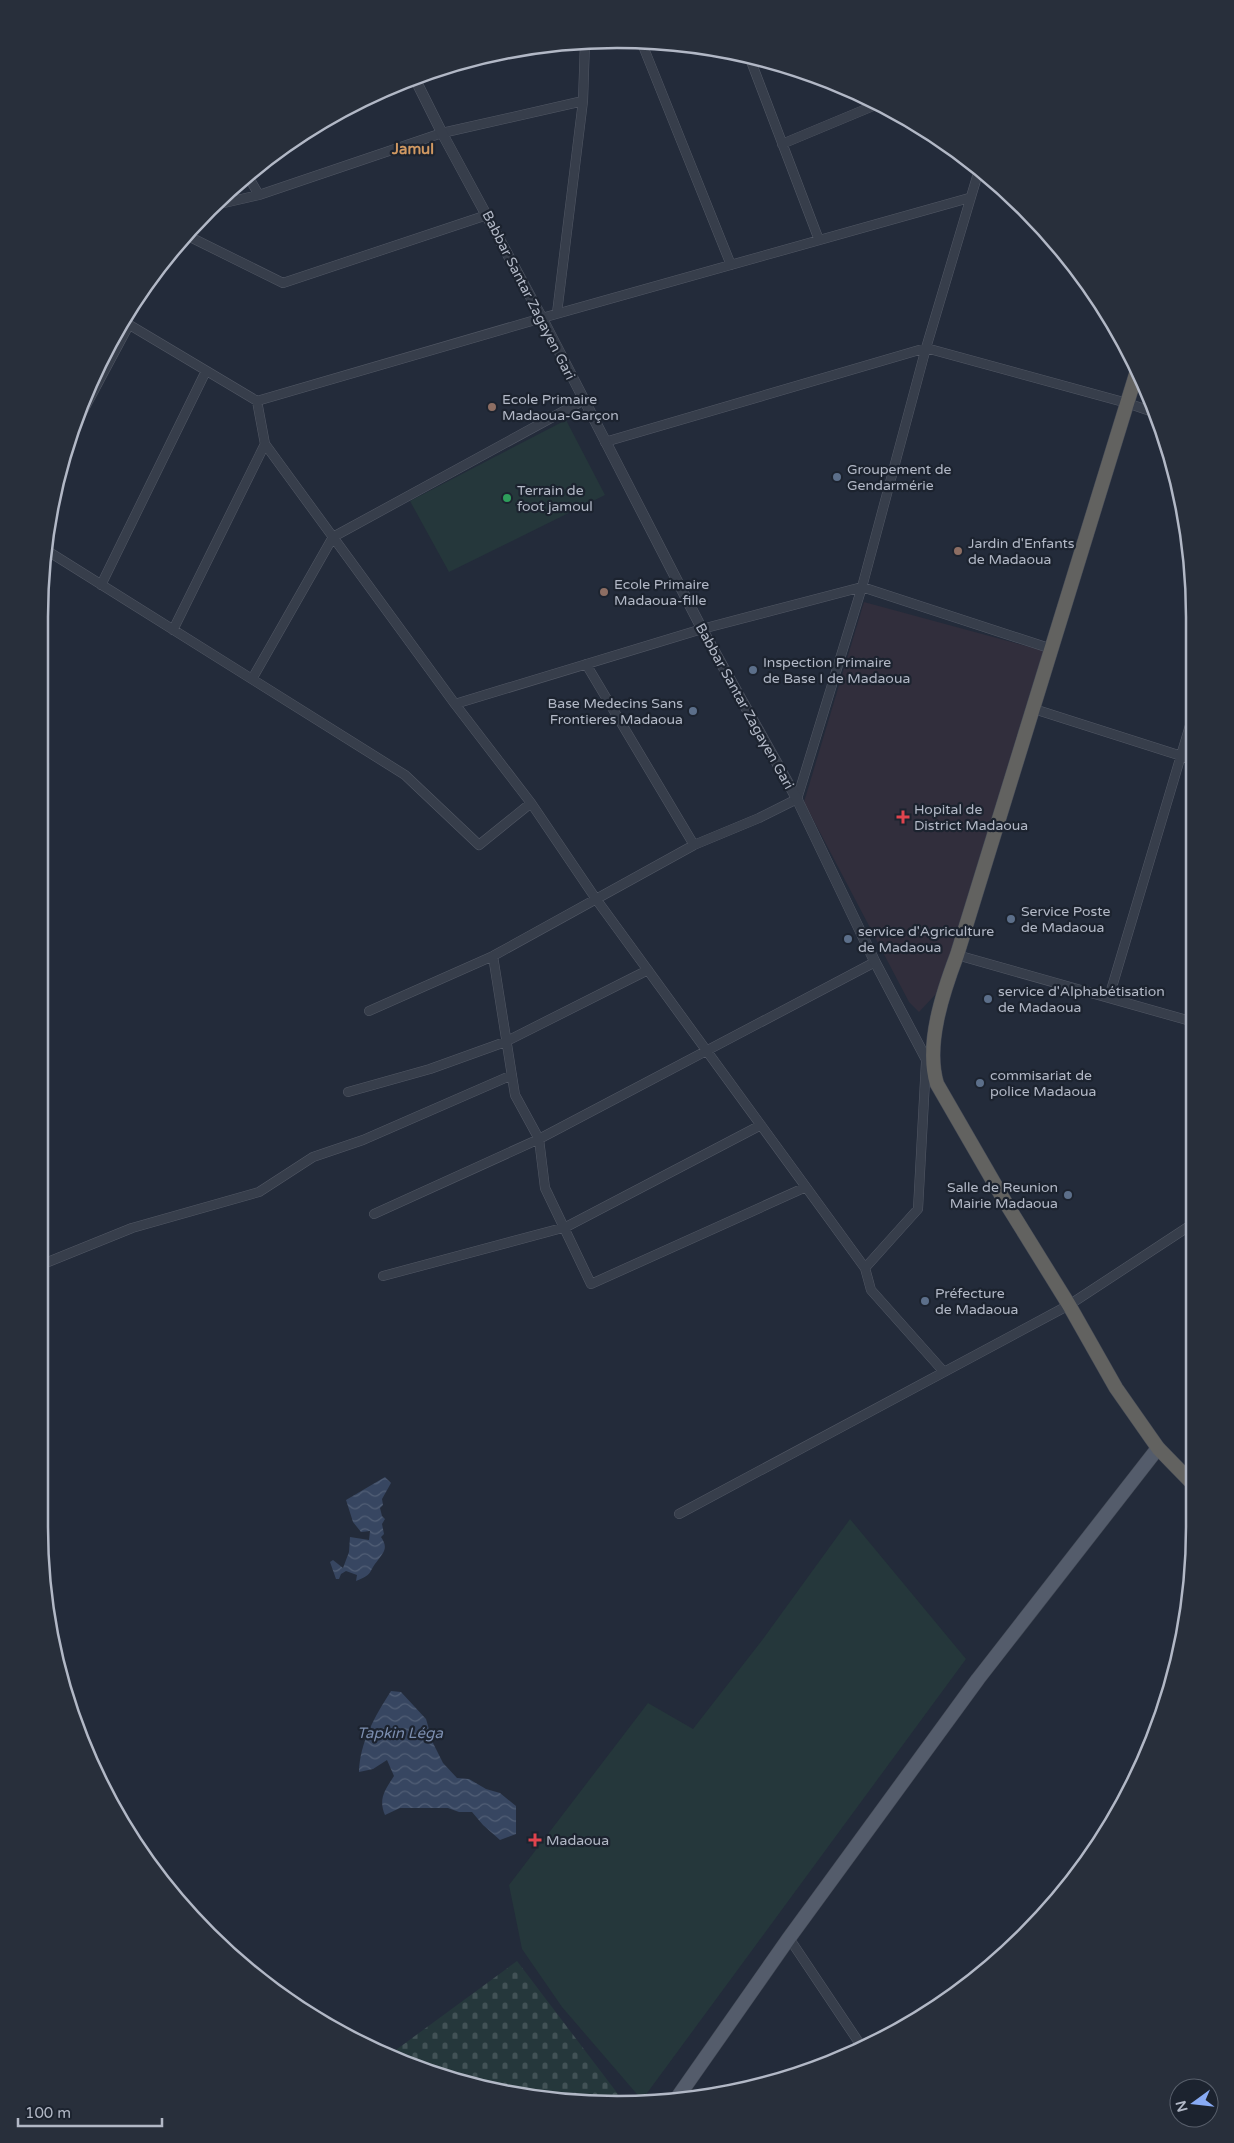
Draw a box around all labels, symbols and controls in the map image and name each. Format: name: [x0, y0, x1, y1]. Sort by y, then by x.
district label: Jamul: [391, 140, 434, 158]
street label: Babbar Santar Zagayen Gari: [478, 208, 579, 383]
place label: Ecole Primaire Madaoua-Garçon: [502, 391, 619, 424]
marker: Ecole Primaire Madaoua-Garçon: [486, 401, 498, 413]
place label: Groupement de Gendarmérie: [847, 461, 952, 494]
marker: Groupement de Gendarmérie: [831, 471, 843, 483]
place label: Terrain de foot jamoul: [517, 482, 593, 515]
marker: Terrain de foot jamoul: [501, 492, 513, 504]
place label: Jardin d'Enfants de Madaoua: [968, 535, 1075, 568]
marker: Jardin d'Enfants de Madaoua: [952, 545, 964, 557]
place label: Ecole Primaire Madaoua-fille: [614, 576, 709, 609]
marker: Ecole Primaire Madaoua-fille: [598, 586, 610, 598]
street label: Babbar Santar Zagayen Gari: [692, 620, 797, 792]
place label: Inspection Primaire de Base I de Madaoua: [763, 654, 910, 687]
marker: Inspection Primaire de Base I de Madaoua: [747, 664, 759, 676]
place label: Base Medecins Sans Frontieres Madaoua: [548, 695, 683, 728]
marker: Base Medecins Sans Frontieres Madaoua: [687, 705, 699, 717]
place label: Hopital de District Madaoua: [914, 801, 1028, 834]
marker: Hopital de District Madaoua: [896, 810, 910, 824]
place label: Service Poste de Madaoua: [1021, 903, 1110, 936]
marker: Service Poste de Madaoua: [1005, 913, 1017, 925]
place label: service d'Agriculture de Madaoua: [858, 923, 994, 956]
marker: service d'Agriculture de Madaoua: [842, 933, 854, 945]
place label: service d'Alphabétisation de Madaoua: [998, 983, 1165, 1016]
marker: service d'Alphabétisation de Madaoua: [982, 993, 994, 1005]
place label: commisariat de police Madaoua: [990, 1067, 1096, 1100]
marker: commisariat de police Madaoua: [974, 1077, 986, 1089]
place label: Salle de Reunion Mairie Madaoua: [947, 1179, 1058, 1212]
marker: Salle de Reunion Mairie Madaoua: [1062, 1189, 1074, 1201]
place label: Préfecture de Madaoua: [935, 1285, 1018, 1318]
marker: Préfecture de Madaoua: [919, 1295, 931, 1307]
water label: Tapkin Léga: [357, 1724, 443, 1742]
place label: Madaoua: [546, 1832, 609, 1849]
marker: Madaoua: [528, 1833, 542, 1847]
north arrow: [1169, 2078, 1219, 2128]
scale bar: [18, 2096, 161, 2128]
text: N: [1172, 2099, 1192, 2114]
text: 100 m: [25, 2104, 71, 2122]

